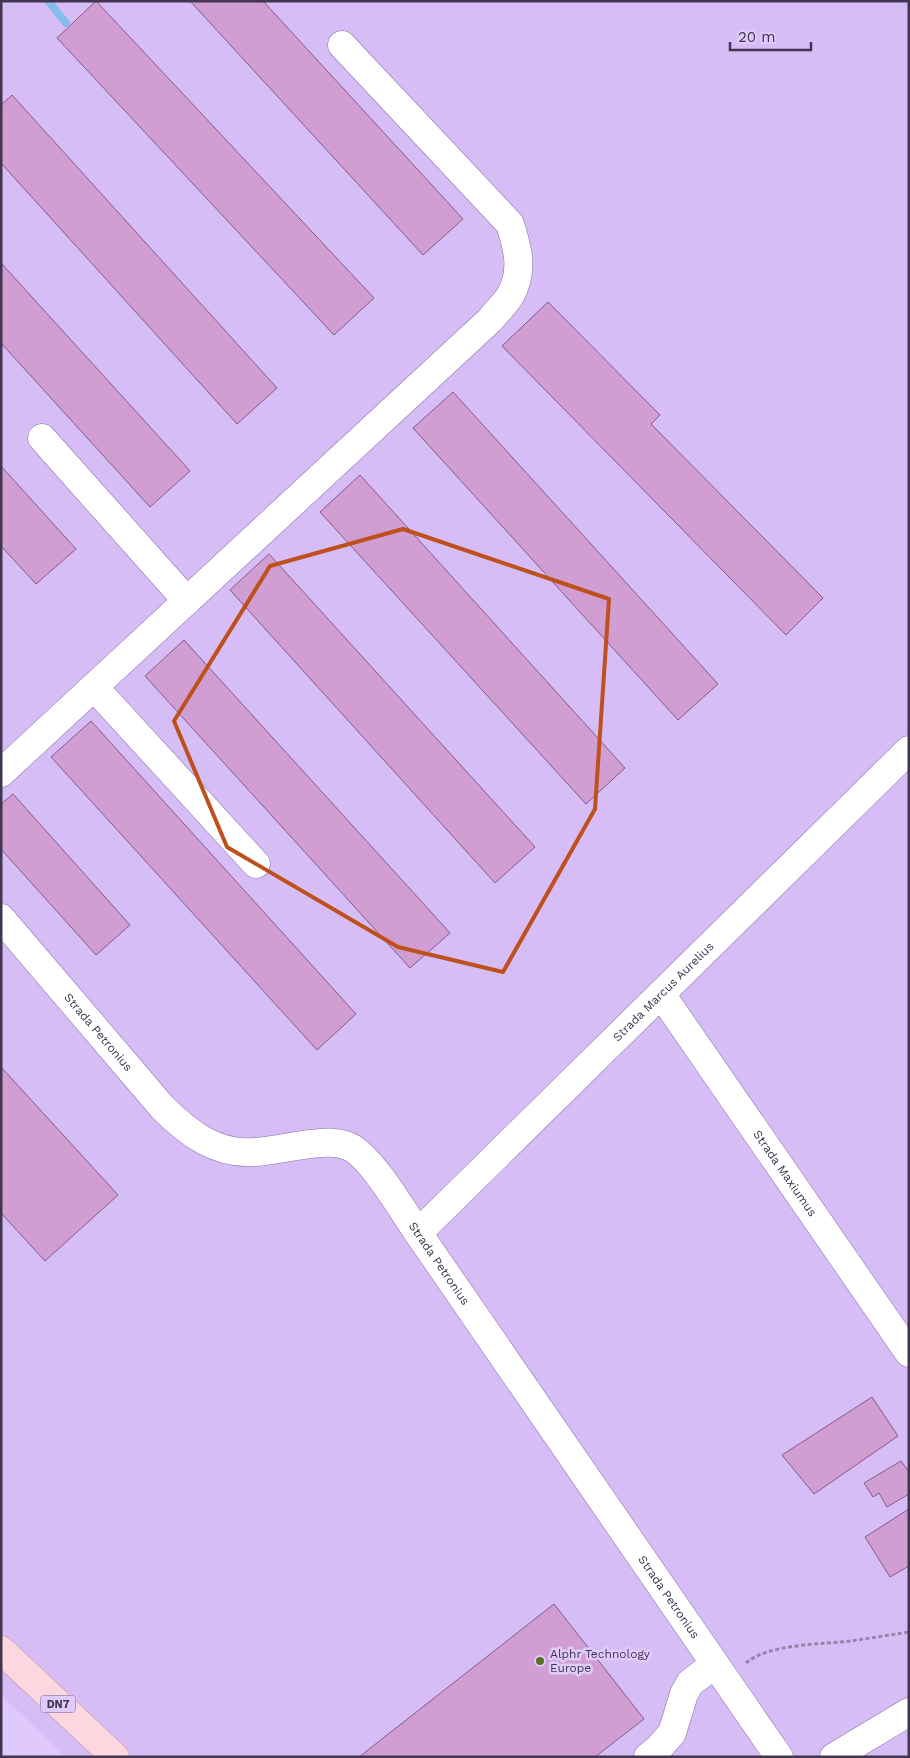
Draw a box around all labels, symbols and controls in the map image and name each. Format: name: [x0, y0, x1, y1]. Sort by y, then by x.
scale bar: [730, 20, 811, 52]
text: 20 m: [738, 28, 776, 46]
street label: Strada Marcus Aurelius: [610, 939, 717, 1044]
street label: Strada Petronius: [61, 990, 135, 1074]
street label: Strada Maxiumus: [750, 1128, 820, 1219]
street label: Strada Petronius: [406, 1220, 473, 1308]
street label: Strada Petronius: [635, 1553, 702, 1641]
place label: Alphr Technology Europe: [550, 1647, 651, 1675]
marker: Alphr Technology Europe: [534, 1655, 546, 1667]
road number: DN7: [40, 1696, 76, 1712]

